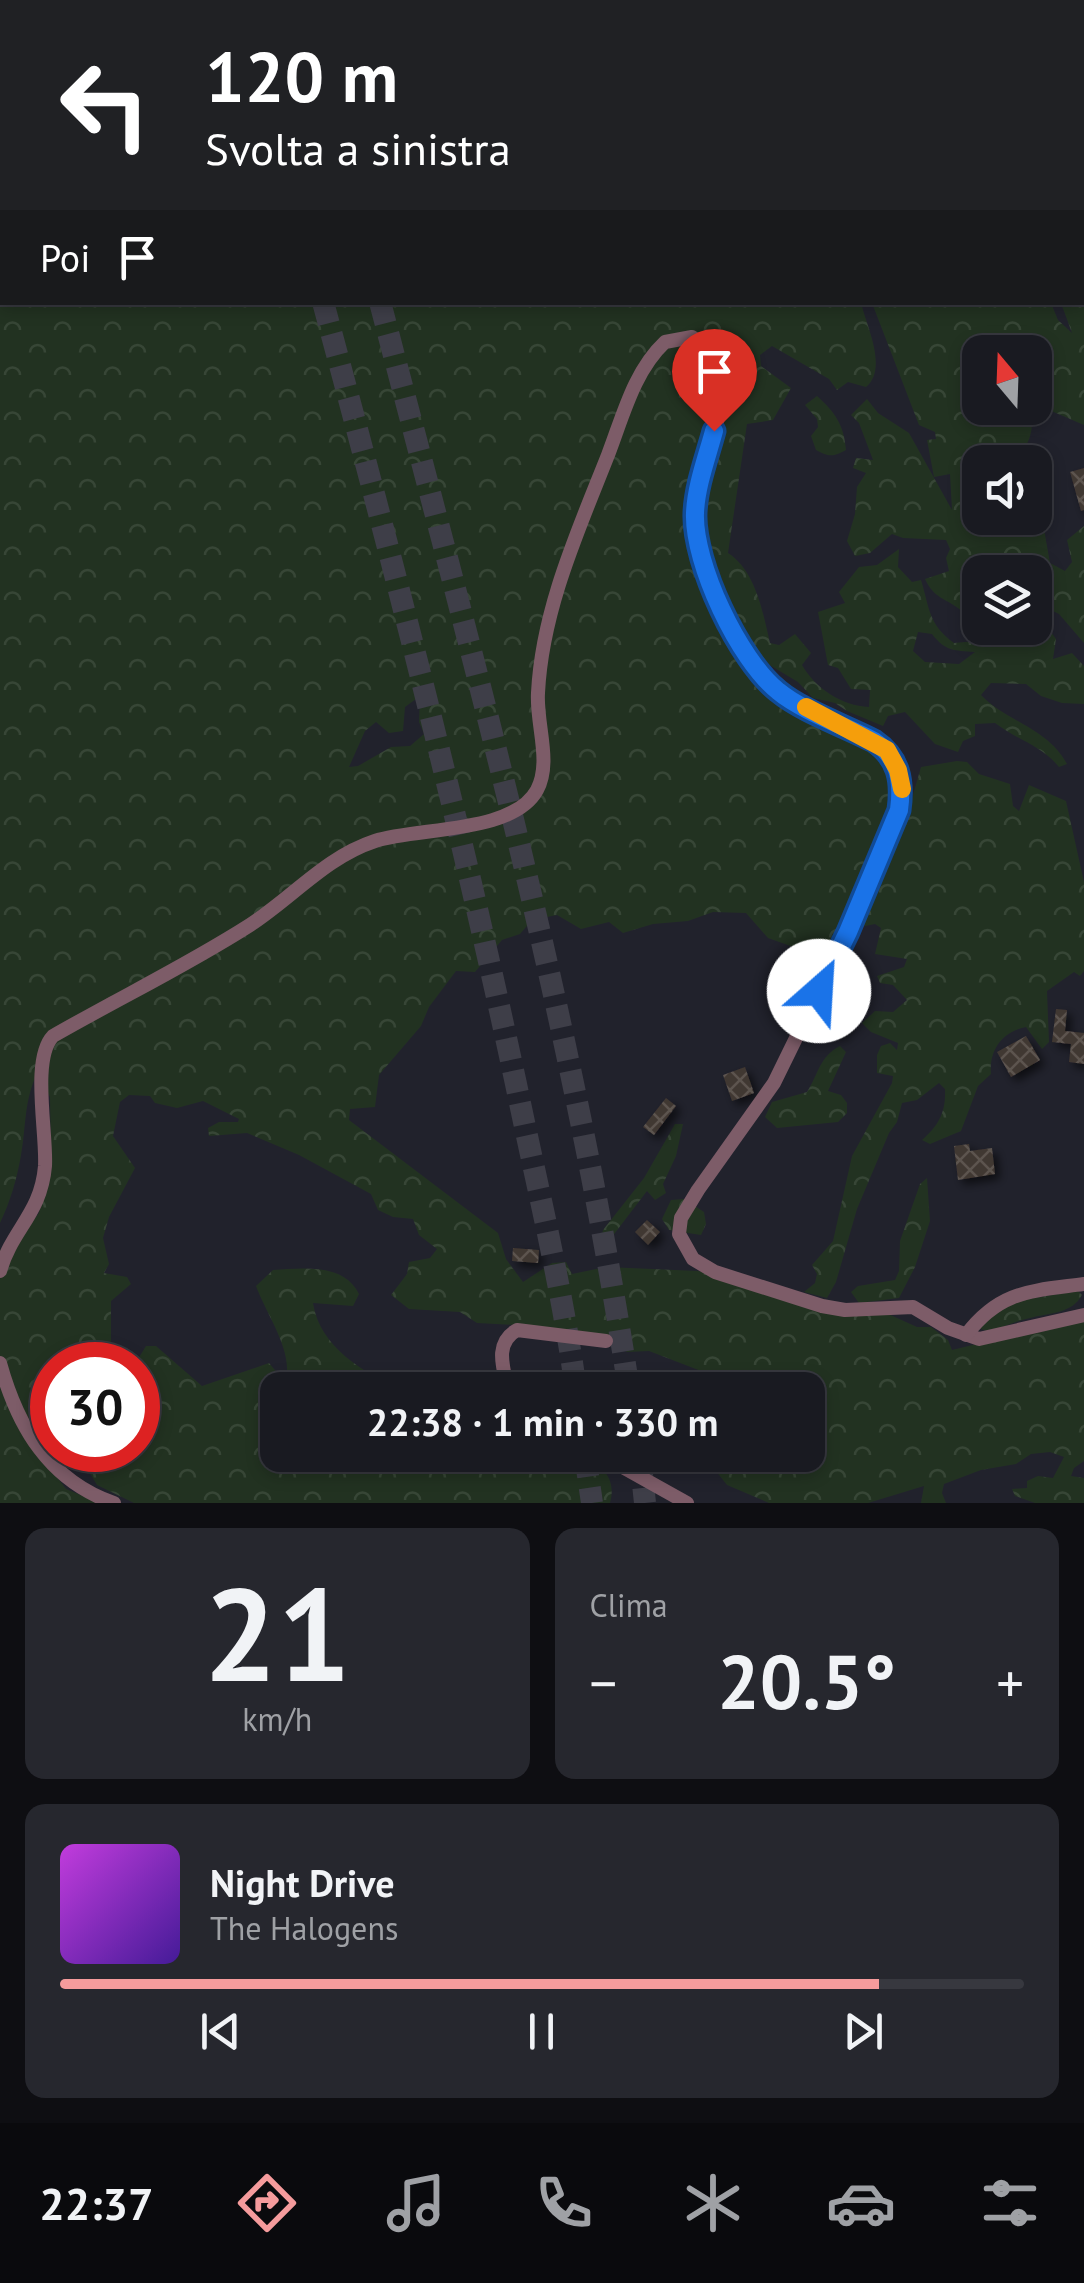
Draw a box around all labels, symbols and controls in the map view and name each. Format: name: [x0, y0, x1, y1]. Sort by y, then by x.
text: 120 m: [205, 31, 398, 121]
icon: left: [40, 40, 170, 170]
text: Svolta a sinistra: [205, 119, 511, 177]
icon: arrive: [110, 230, 165, 285]
text: Poi: [40, 233, 90, 282]
pin: [672, 329, 757, 432]
north arrow: [962, 335, 1052, 425]
map controls: [962, 335, 1052, 645]
icon: arrive: [687, 344, 742, 399]
button: sound: [962, 445, 1052, 535]
button: layers: [962, 555, 1052, 645]
position arrow: [767, 939, 871, 1043]
speed limit sign: 30: [30, 1342, 160, 1472]
text: 22:38 · 1 min · 330 m: [367, 1397, 718, 1446]
text: 21: [204, 1549, 351, 1717]
text: Clima: [590, 1584, 668, 1626]
text: 20.5°: [717, 1633, 896, 1730]
text: −: [590, 1647, 617, 1718]
text: +: [996, 1647, 1024, 1718]
text: km/h: [242, 1698, 312, 1740]
text: Night Drive: [210, 1858, 394, 1907]
text: The Halogens: [210, 1907, 398, 1949]
icon: previous: [193, 2004, 248, 2059]
icon: pause: [514, 2004, 569, 2059]
icon: next: [836, 2004, 891, 2059]
icon: directions: [232, 2168, 302, 2238]
icon: music: [381, 2168, 451, 2238]
icon: phone: [529, 2168, 599, 2238]
icon: climate: [678, 2168, 748, 2238]
icon: car: [826, 2168, 896, 2238]
icon: filters: [975, 2168, 1045, 2238]
text: 22:37: [39, 2174, 153, 2232]

